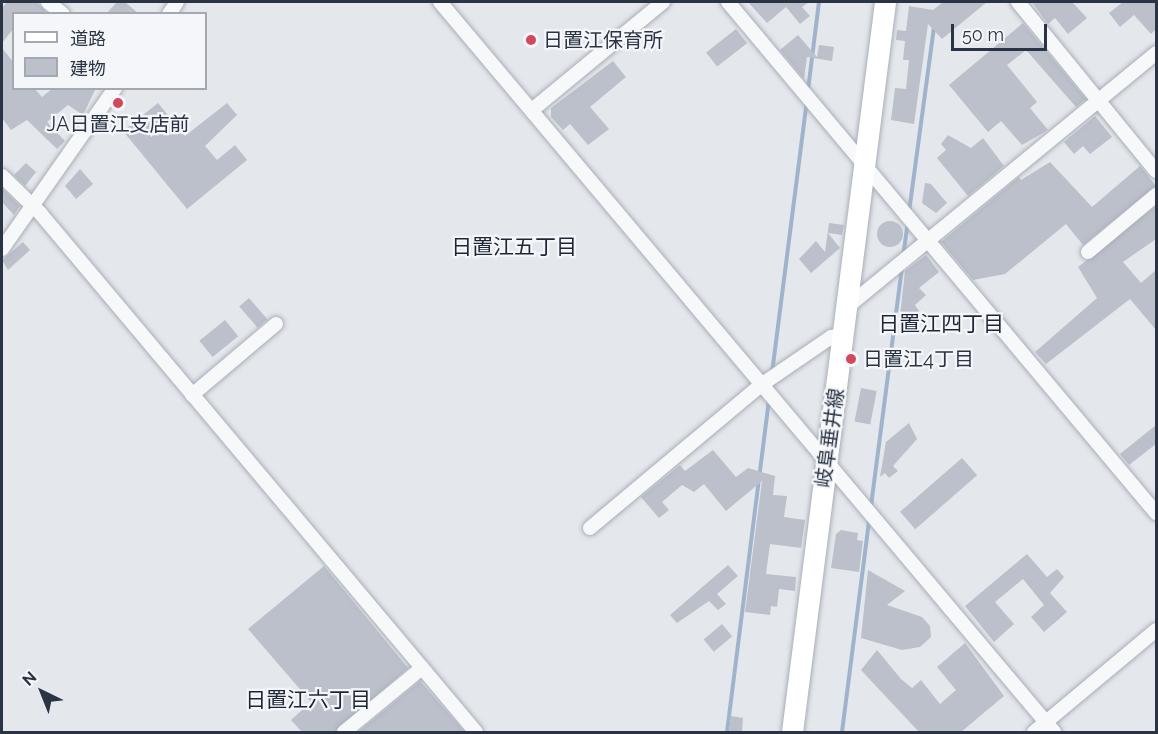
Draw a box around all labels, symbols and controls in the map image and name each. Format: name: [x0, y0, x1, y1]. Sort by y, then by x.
legend: [12, 12, 207, 90]
scale bar: [954, 12, 1050, 50]
text: 50 m: [962, 24, 1004, 45]
text: 道路: [70, 28, 106, 49]
place label: 日置江保育所: [543, 28, 663, 52]
marker: 日置江保育所: [524, 33, 538, 47]
text: 建物: [70, 58, 106, 79]
marker: JA日置江支店前: [111, 96, 125, 110]
place label: JA日置江支店前: [47, 112, 189, 136]
district label: 日置江五丁目: [451, 234, 577, 260]
district label: 日置江四丁目: [878, 311, 1004, 337]
place label: 日置江4丁目: [863, 347, 974, 371]
marker: 日置江4丁目: [844, 352, 858, 366]
street label: 岐阜垂井線: [811, 387, 849, 489]
north arrow: [12, 662, 72, 722]
text: N: [18, 667, 40, 690]
district label: 日置江六丁目: [245, 687, 371, 713]

